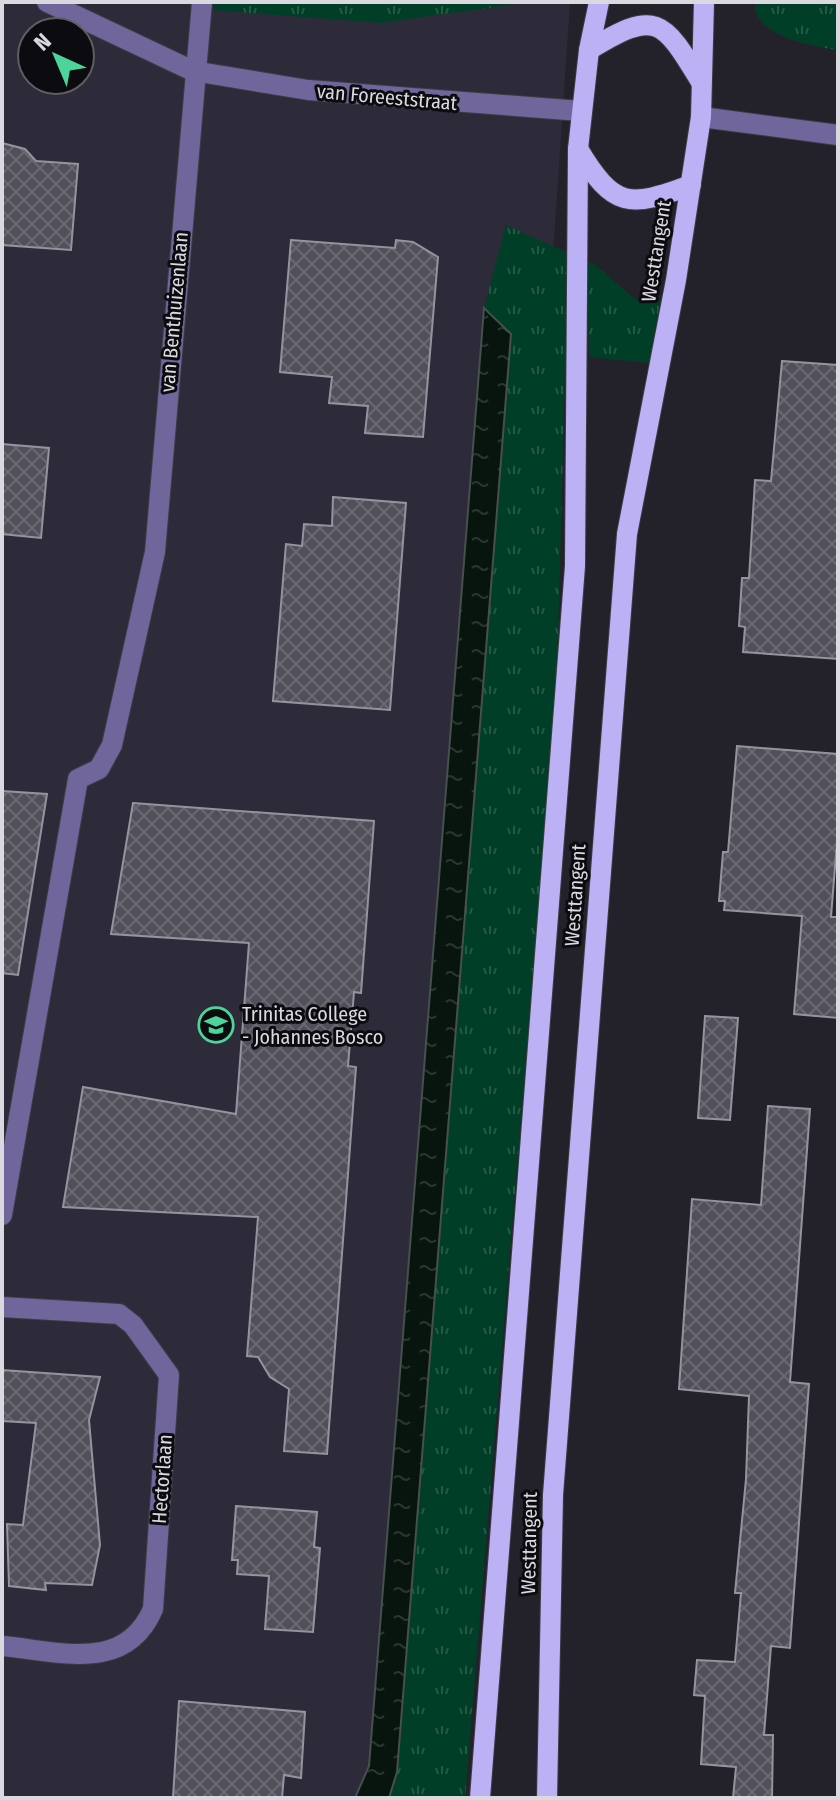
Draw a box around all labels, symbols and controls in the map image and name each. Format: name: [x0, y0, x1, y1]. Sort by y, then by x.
north arrow: [16, 16, 96, 96]
text: N: [28, 28, 57, 56]
street label: van Foreeststraat: [316, 79, 459, 115]
street label: Westtangent: [636, 198, 676, 304]
street label: van Benthuizenlaan: [155, 231, 193, 393]
street label: Westtangent: [559, 843, 591, 947]
place label: Trinitas College - Johannes Bosco: [242, 1002, 383, 1049]
school or university icon: Trinitas College - Johannes Bosco: [197, 1006, 235, 1044]
street label: Hectorlaan: [147, 1434, 177, 1524]
street label: Westtangent: [516, 1491, 542, 1594]

